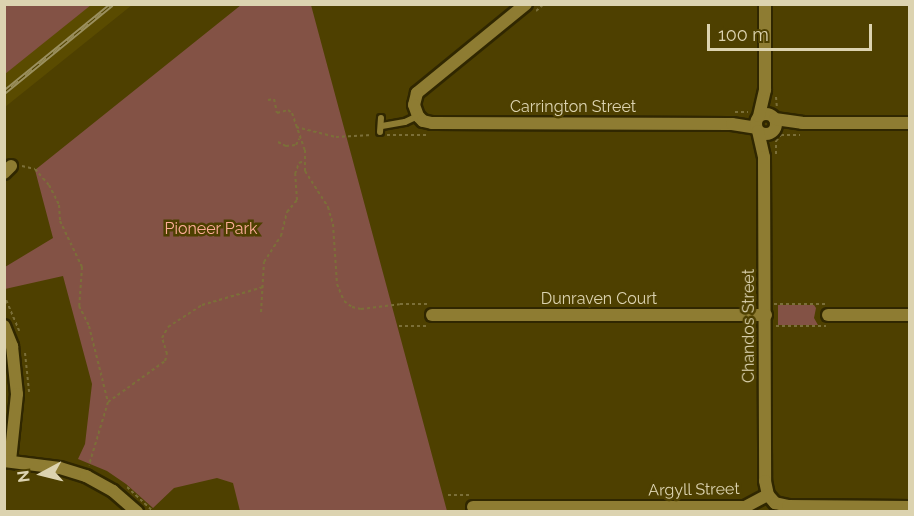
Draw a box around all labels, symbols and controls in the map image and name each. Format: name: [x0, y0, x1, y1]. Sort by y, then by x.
scale bar: [710, 12, 875, 50]
text: 100 m: [718, 24, 769, 45]
street label: Carrington Street: [510, 97, 636, 117]
park label: Pioneer Park: [164, 219, 258, 239]
street label: Chandos Street: [739, 269, 759, 383]
street label: Dunraven Court: [541, 289, 657, 309]
north arrow: [12, 444, 72, 504]
text: N: [13, 469, 34, 483]
street label: Argyll Street: [648, 480, 740, 500]

